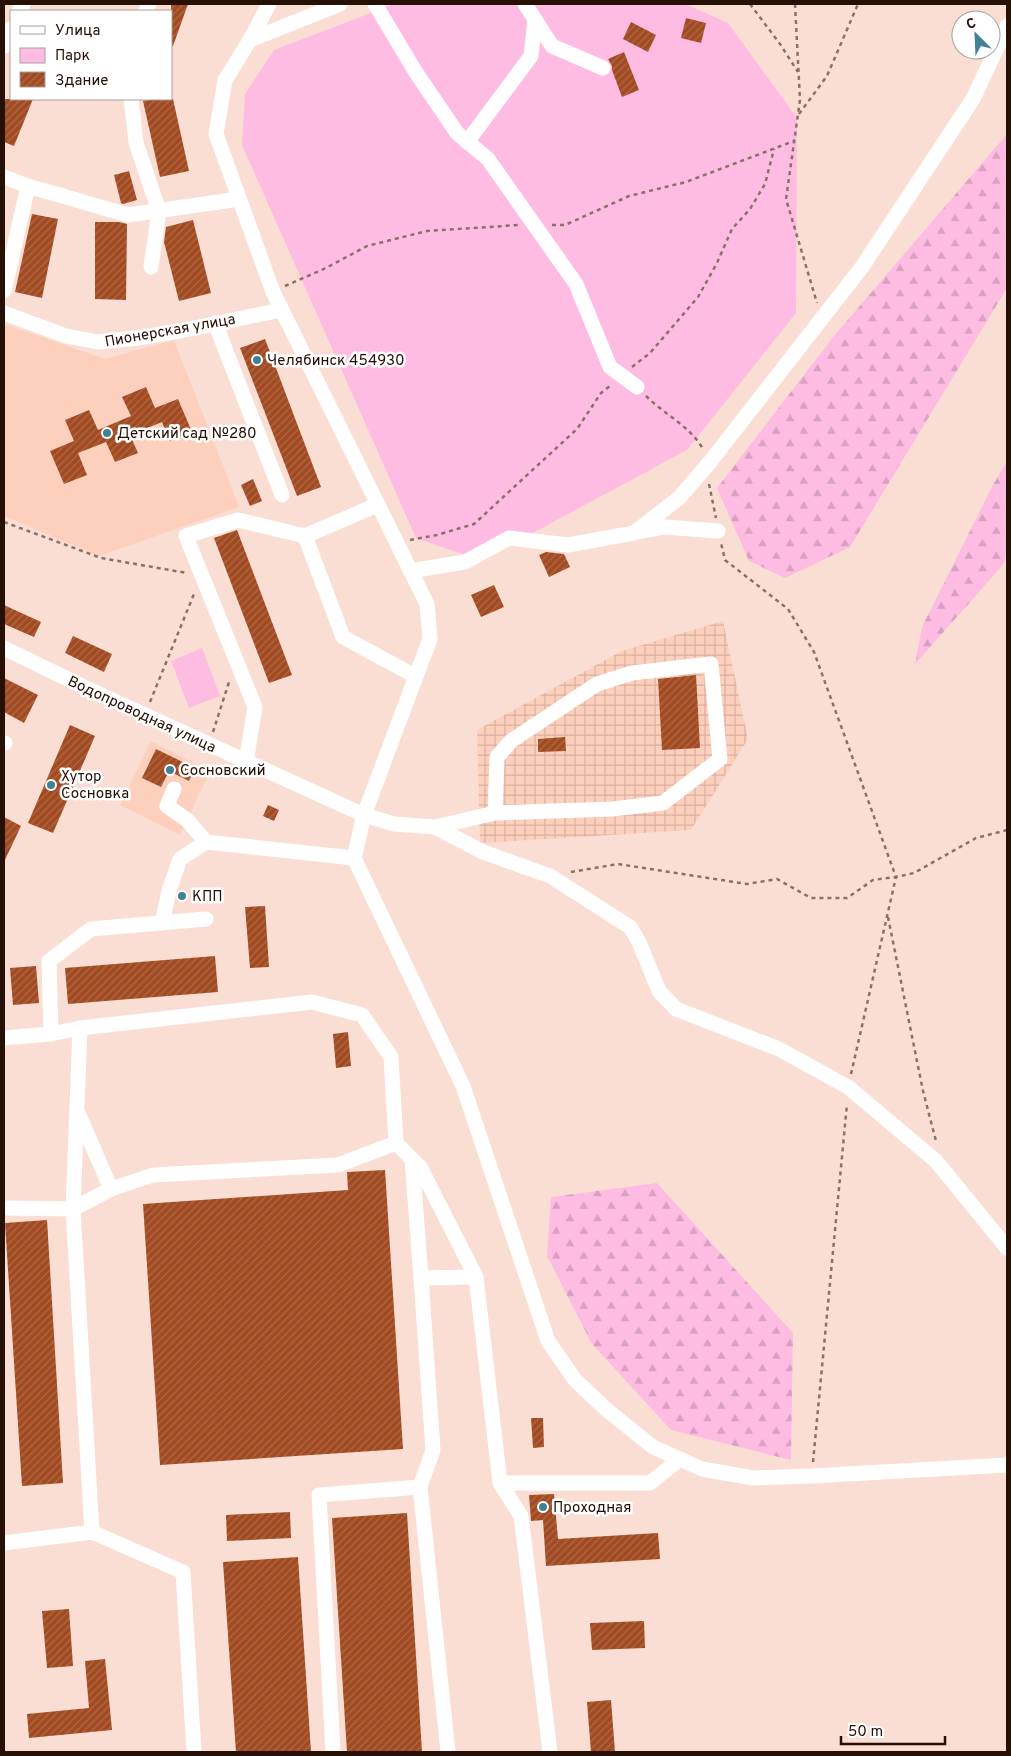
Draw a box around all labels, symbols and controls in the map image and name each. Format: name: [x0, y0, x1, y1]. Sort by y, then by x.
legend: [10, 10, 172, 100]
north arrow: [951, 10, 1001, 60]
text: С: [964, 15, 979, 34]
text: Улица: [55, 22, 100, 41]
text: Парк: [55, 47, 90, 66]
text: Здание: [55, 72, 108, 91]
street label: Пионерская улица: [103, 311, 237, 352]
place label: Челябинск 454930: [267, 352, 405, 371]
marker: Челябинск 454930: [251, 354, 263, 366]
place label: Детский сад №280: [117, 425, 257, 444]
marker: Детский сад №280: [101, 427, 113, 439]
street label: Водопроводная улица: [64, 673, 219, 758]
place label: Сосновский: [180, 762, 265, 781]
marker: Сосновский: [164, 764, 176, 776]
place label: Хутор Сосновка: [61, 768, 129, 804]
marker: Хутор Сосновка: [45, 779, 57, 791]
place label: КПП: [192, 888, 223, 907]
marker: КПП: [176, 890, 188, 902]
place label: Проходная: [553, 1499, 631, 1518]
marker: Проходная: [537, 1501, 549, 1513]
scale bar: [841, 1714, 945, 1746]
text: 50 m: [848, 1723, 883, 1742]

